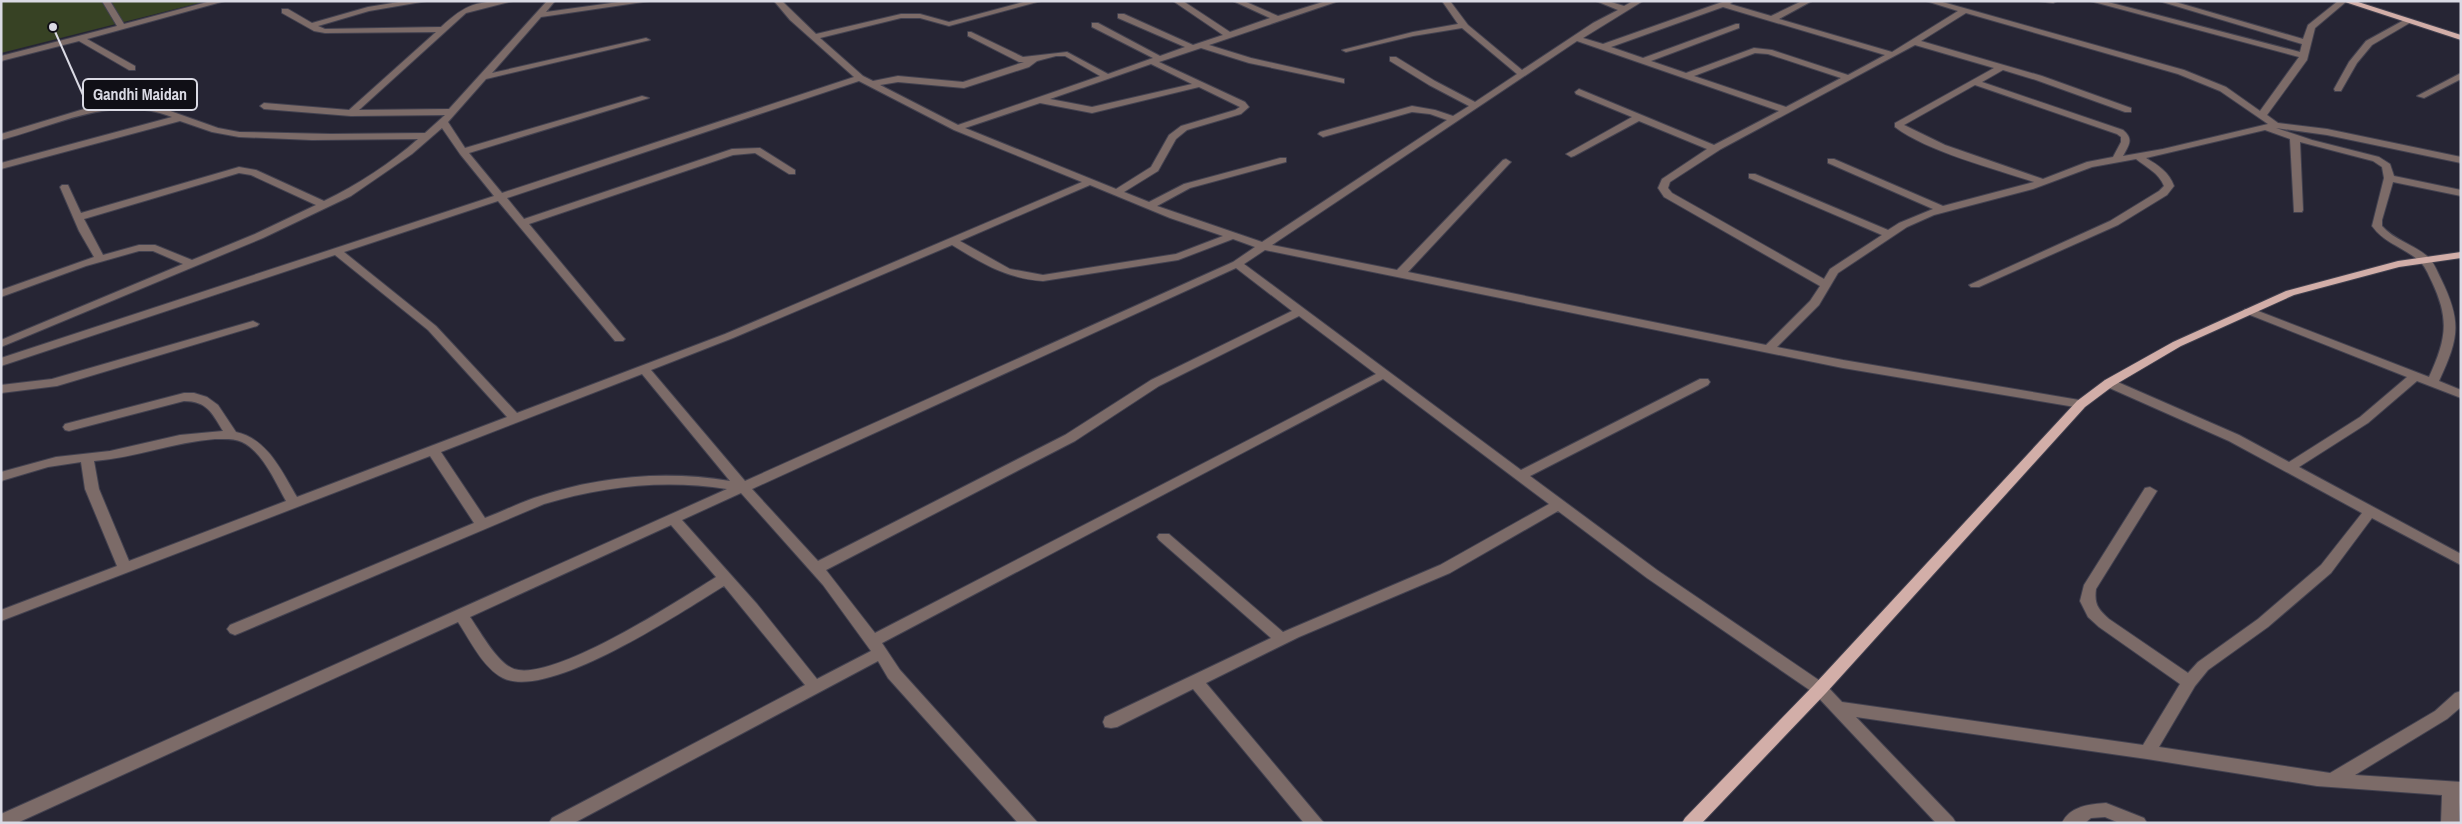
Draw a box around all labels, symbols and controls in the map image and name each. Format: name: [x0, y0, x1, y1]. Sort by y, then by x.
callout: Gandhi Maidan: [83, 79, 197, 110]
text: Gandhi Maidan: [93, 83, 187, 105]

